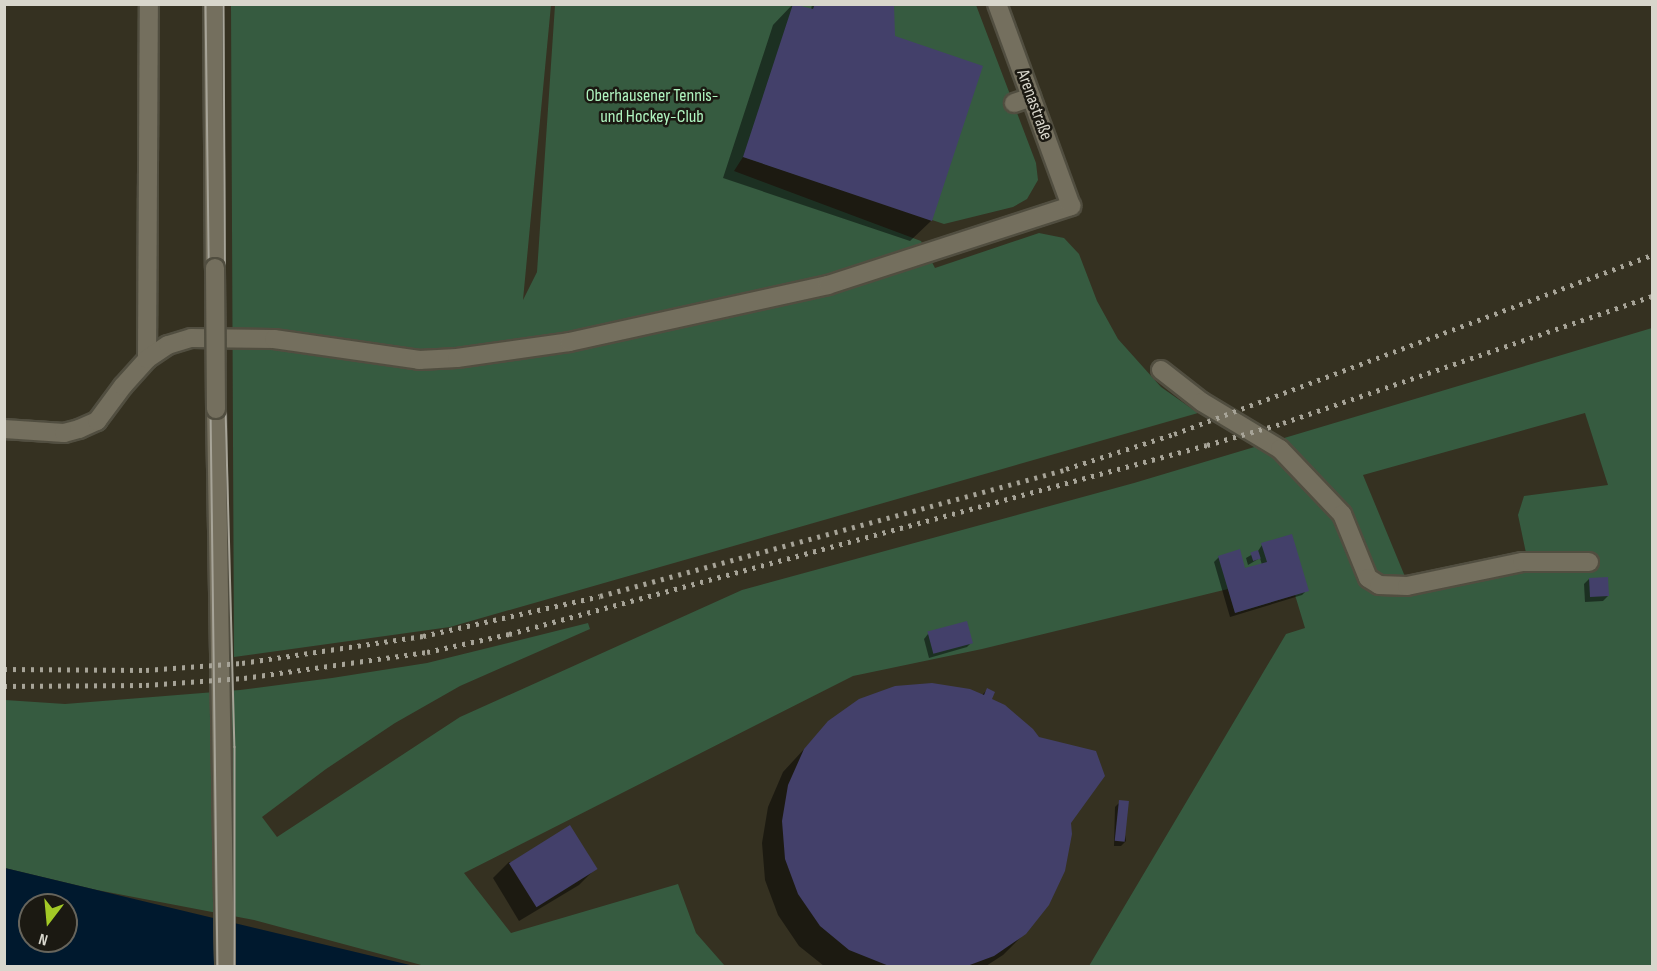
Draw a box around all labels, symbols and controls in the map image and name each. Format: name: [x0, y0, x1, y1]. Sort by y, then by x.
street label: Arenastraße: [1011, 67, 1057, 143]
park label: Oberhausener Tennis- und Hockey-Club: [586, 86, 718, 128]
north arrow: [18, 893, 78, 953]
text: N: [37, 929, 50, 949]

